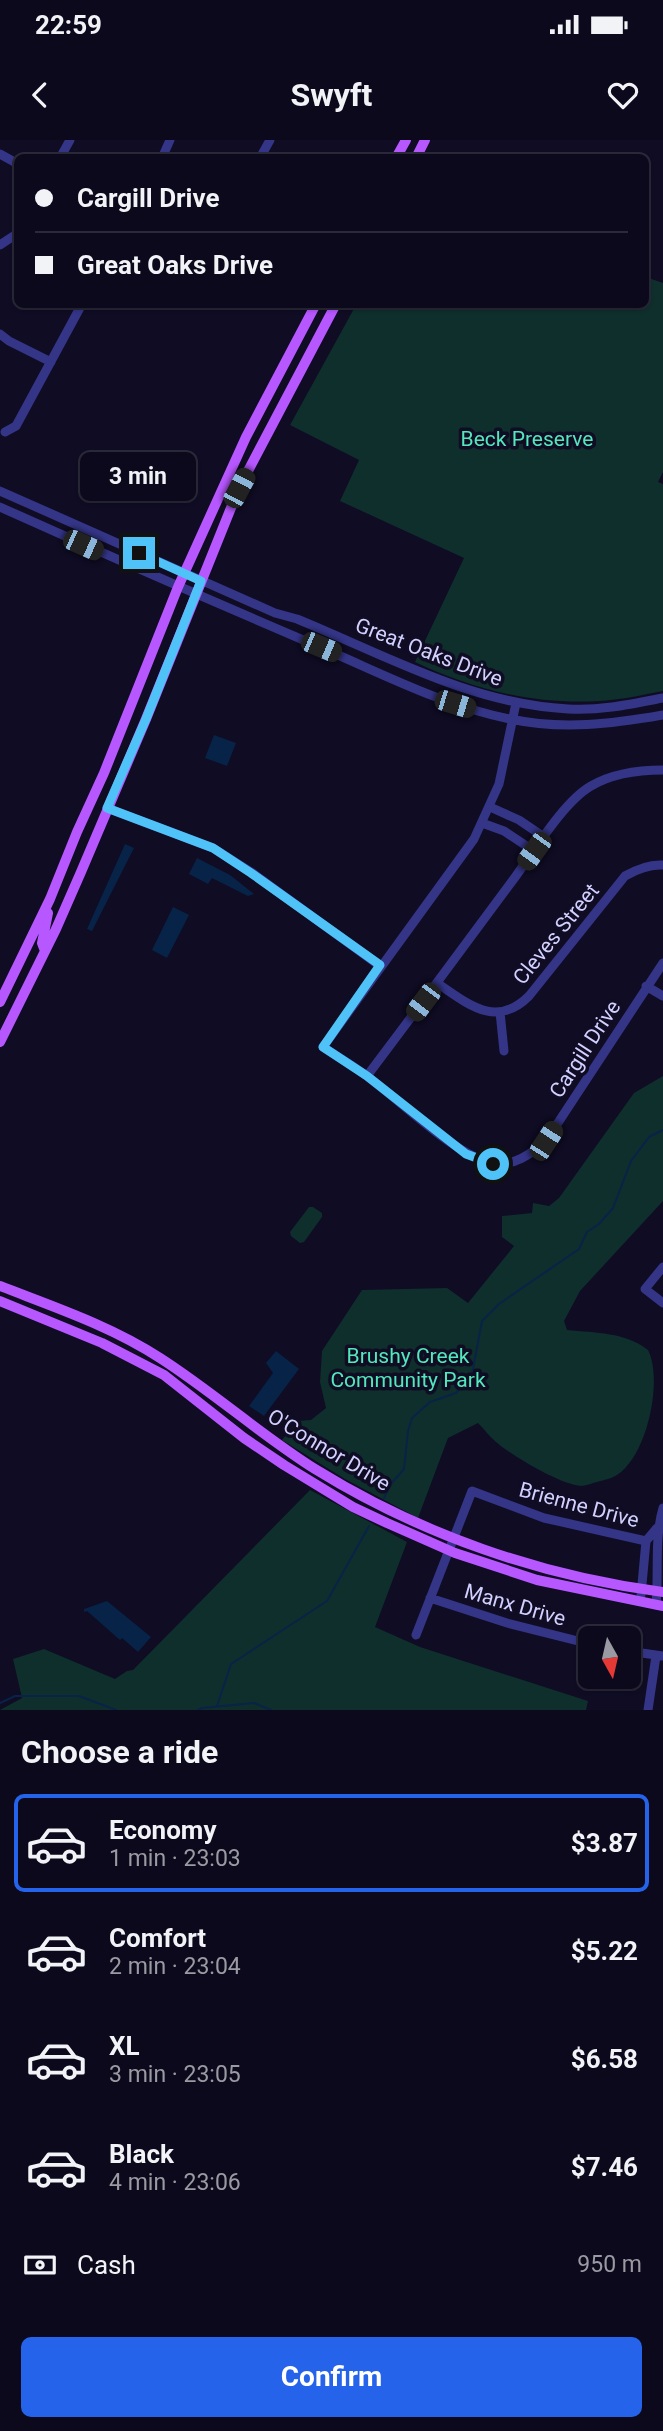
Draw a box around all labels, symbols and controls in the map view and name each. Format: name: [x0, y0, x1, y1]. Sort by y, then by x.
text: 22:59: [35, 10, 102, 40]
icon: back: [21, 76, 59, 114]
text: Swyft: [291, 76, 372, 114]
icon: heart: [604, 76, 642, 114]
text: Cargill Drive: [77, 183, 220, 213]
text: Great Oaks Drive: [77, 250, 273, 280]
park label: Beck Preserve: [461, 427, 593, 451]
callout: 3 min: [81, 452, 197, 500]
text: 3 min: [109, 463, 167, 490]
car: [220, 465, 259, 511]
car: [60, 527, 107, 563]
route end: [123, 537, 155, 569]
street label: Great Oaks Drive: [352, 613, 506, 691]
car: [298, 629, 345, 665]
car: [432, 688, 479, 720]
car: [514, 828, 555, 874]
street label: Cleves Street: [508, 879, 604, 989]
car: [402, 979, 445, 1025]
street label: Cargill Drive: [545, 996, 625, 1102]
car: [526, 1118, 567, 1164]
route start: [477, 1148, 509, 1180]
park label: Brushy Creek Community Park: [330, 1344, 486, 1392]
street label: O'Connor Drive: [263, 1404, 395, 1496]
street label: Brienne Drive: [516, 1477, 642, 1533]
street label: Manx Drive: [462, 1579, 568, 1631]
north arrow: [578, 1626, 640, 1689]
map controls: [578, 1626, 641, 1689]
text: Choose a ride: [21, 1733, 218, 1771]
icon: car: [25, 1812, 88, 1875]
text: Economy: [109, 1815, 216, 1845]
text: $3.87: [571, 1828, 638, 1858]
text: 1 min · 23:03: [109, 1845, 241, 1872]
icon: car: [25, 1920, 88, 1983]
text: Comfort: [109, 1923, 206, 1953]
text: $5.22: [571, 1936, 638, 1966]
text: 2 min · 23:04: [109, 1953, 241, 1980]
icon: car: [25, 2028, 88, 2091]
text: XL: [109, 2031, 140, 2061]
text: $6.58: [571, 2044, 638, 2074]
text: 3 min · 23:05: [109, 2061, 241, 2088]
icon: car: [25, 2136, 88, 2199]
text: Black: [109, 2139, 174, 2169]
text: $7.46: [571, 2152, 638, 2182]
text: 4 min · 23:06: [109, 2169, 241, 2196]
icon: cash: [21, 2246, 59, 2284]
text: Cash: [77, 2250, 136, 2280]
text: 950 m: [577, 2251, 642, 2278]
button: Confirm: [21, 2337, 642, 2417]

